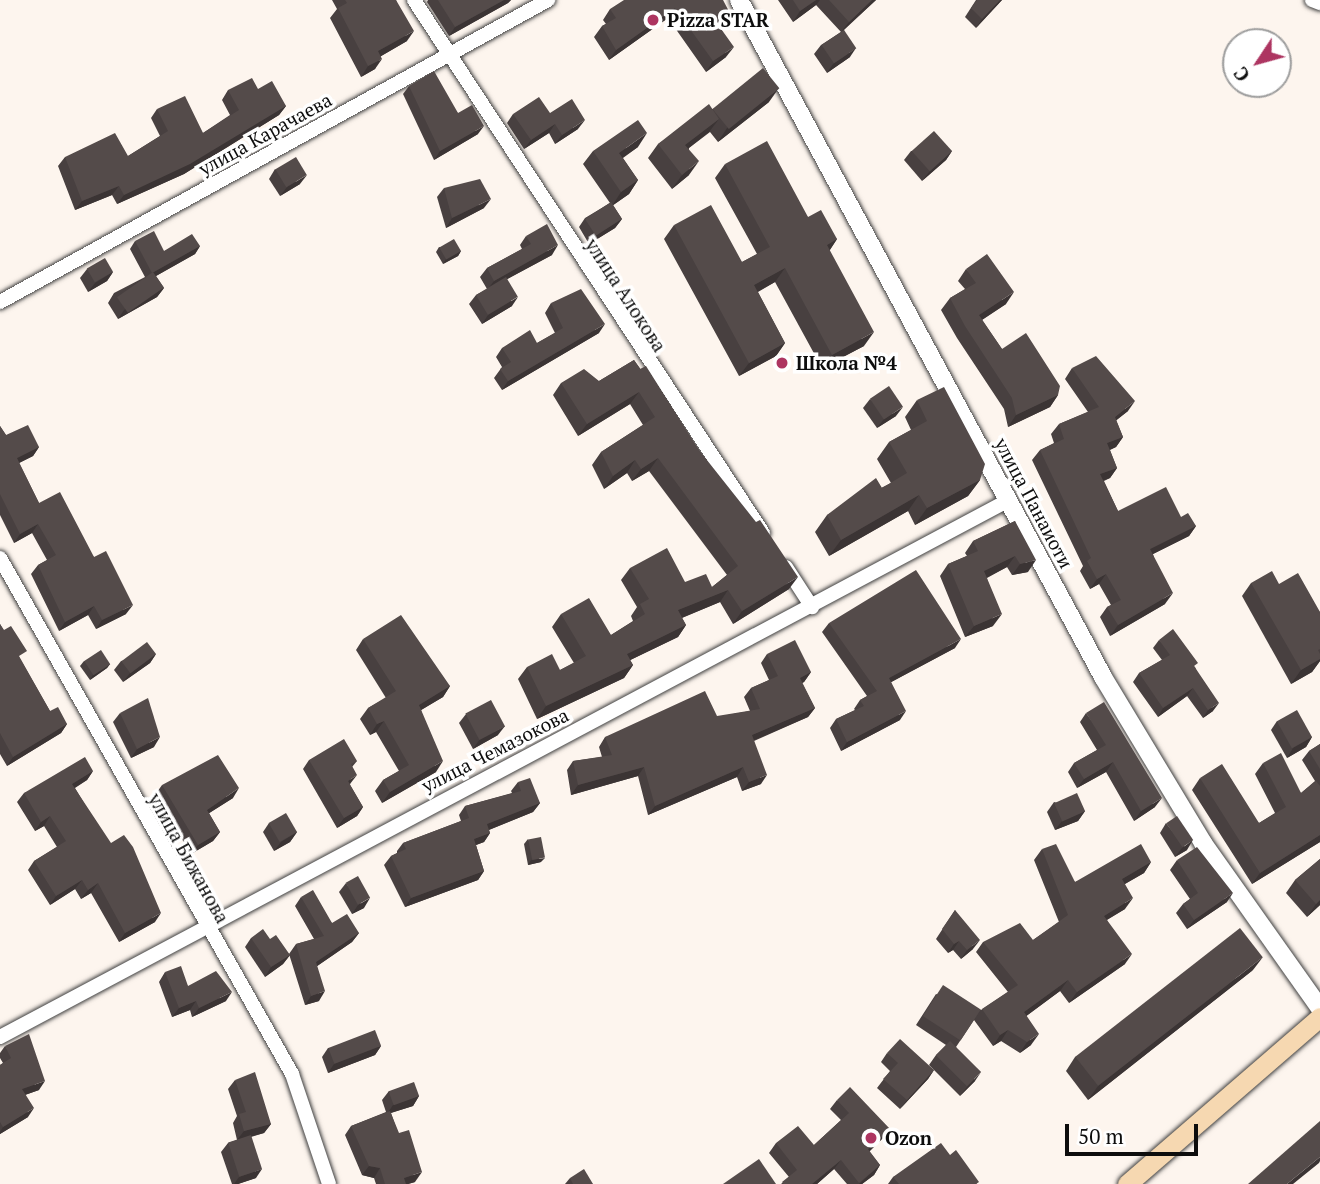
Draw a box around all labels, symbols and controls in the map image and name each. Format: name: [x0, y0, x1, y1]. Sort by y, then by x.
place label: Pizza STAR: [667, 9, 769, 31]
marker: Pizza STAR: [645, 12, 661, 28]
north arrow: [1222, 28, 1292, 98]
text: С: [1227, 62, 1255, 87]
street label: улица Карачаева: [194, 88, 336, 180]
street label: улица Алокова: [581, 234, 671, 356]
place label: Школа №4: [796, 352, 897, 374]
marker: Школа №4: [774, 355, 790, 371]
street label: улица Панаиоти: [990, 434, 1078, 572]
street label: улица Чемазокова: [418, 703, 572, 797]
street label: улица Бижанова: [144, 789, 234, 927]
scale bar: [1068, 1110, 1201, 1154]
text: 50 m: [1078, 1122, 1124, 1150]
place label: Ozon: [885, 1127, 932, 1149]
marker: Ozon: [863, 1130, 879, 1146]

